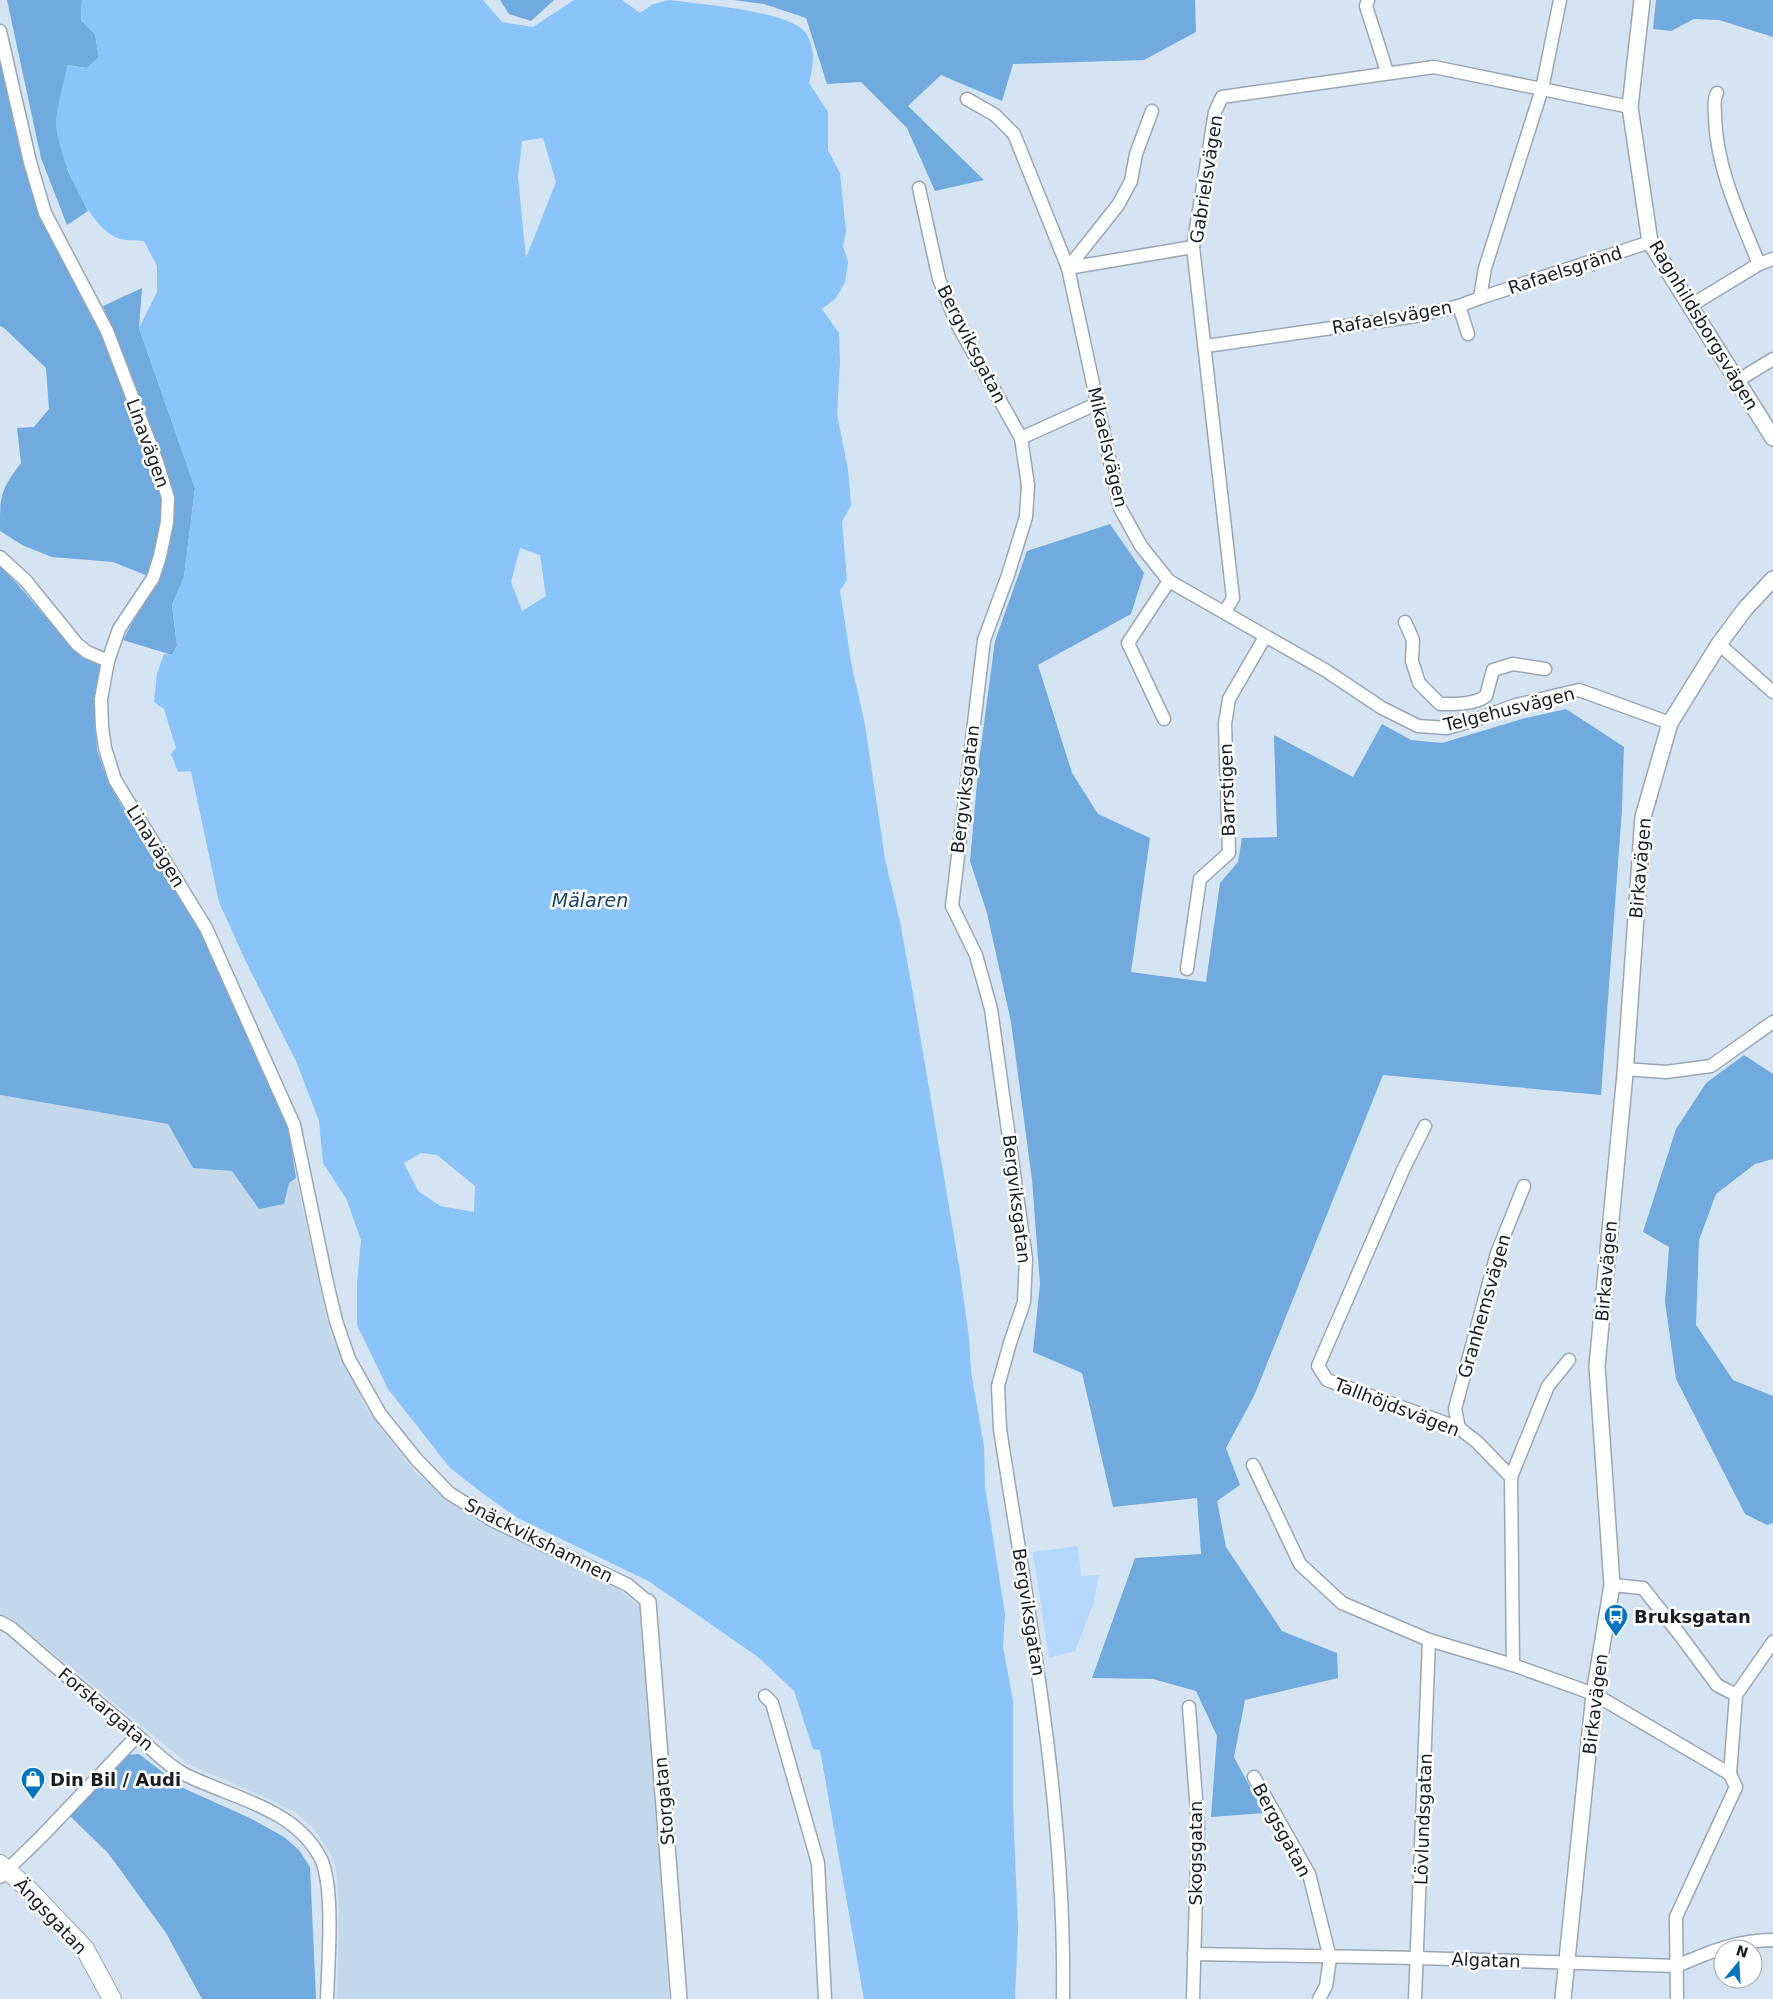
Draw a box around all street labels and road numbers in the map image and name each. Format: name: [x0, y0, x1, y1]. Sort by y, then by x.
street label: Gabrielsvägen: [1185, 113, 1227, 245]
street label: Ragnhildsborgsvägen: [1645, 236, 1763, 414]
street label: Rafaelsgränd: [1505, 242, 1625, 298]
street label: Bergviksgatan: [933, 282, 1011, 406]
street label: Rafaelsvägen: [1330, 296, 1454, 338]
street label: Mikaelsvägen: [1084, 385, 1132, 509]
street label: Linavägen: [122, 396, 174, 490]
street label: Telgehusvägen: [1440, 683, 1577, 736]
street label: Bergviksgatan: [947, 724, 983, 854]
street label: Barrstigen: [1215, 743, 1239, 837]
street label: Linavägen: [122, 801, 190, 891]
street label: Birkavägen: [1625, 817, 1655, 919]
street label: Bergviksgatan: [999, 1134, 1035, 1264]
street label: Birkavägen: [1591, 1220, 1621, 1322]
street label: Granhemsvägen: [1453, 1232, 1515, 1380]
street label: Tallhöjdsvägen: [1330, 1373, 1463, 1441]
street label: Snäckvikshamnen: [461, 1494, 617, 1586]
street label: Bergviksgatan: [1009, 1546, 1049, 1678]
street label: Birkavägen: [1578, 1652, 1612, 1756]
street label: Forskargatan: [54, 1663, 158, 1755]
street label: Lövlundsgatan: [1410, 1753, 1436, 1885]
street label: Storgatan: [650, 1756, 678, 1846]
street label: Bergsgatan: [1248, 1779, 1316, 1881]
street label: Skogsgatan: [1185, 1801, 1206, 1905]
street label: Ängsgatan: [10, 1874, 92, 1958]
street label: Algatan: [1451, 1948, 1521, 1972]

